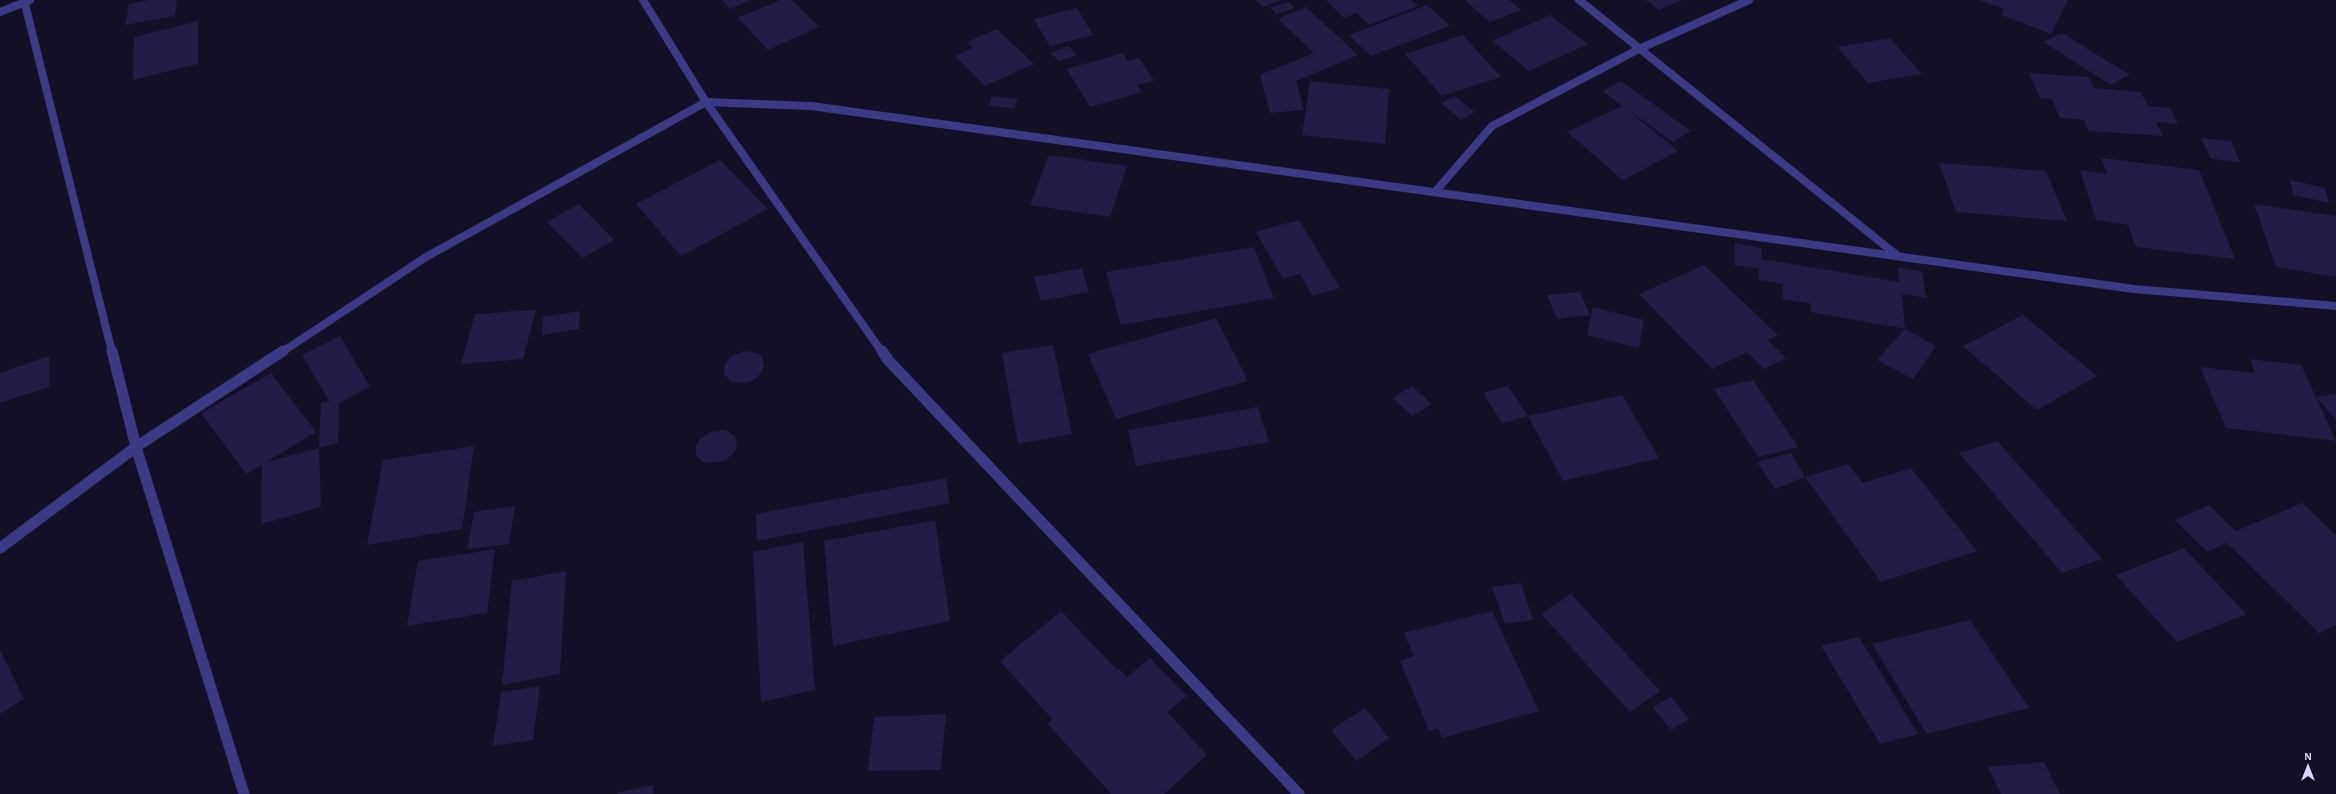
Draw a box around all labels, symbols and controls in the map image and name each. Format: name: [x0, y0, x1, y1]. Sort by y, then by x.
north arrow: [2288, 746, 2328, 786]
text: N: [2304, 751, 2312, 762]

